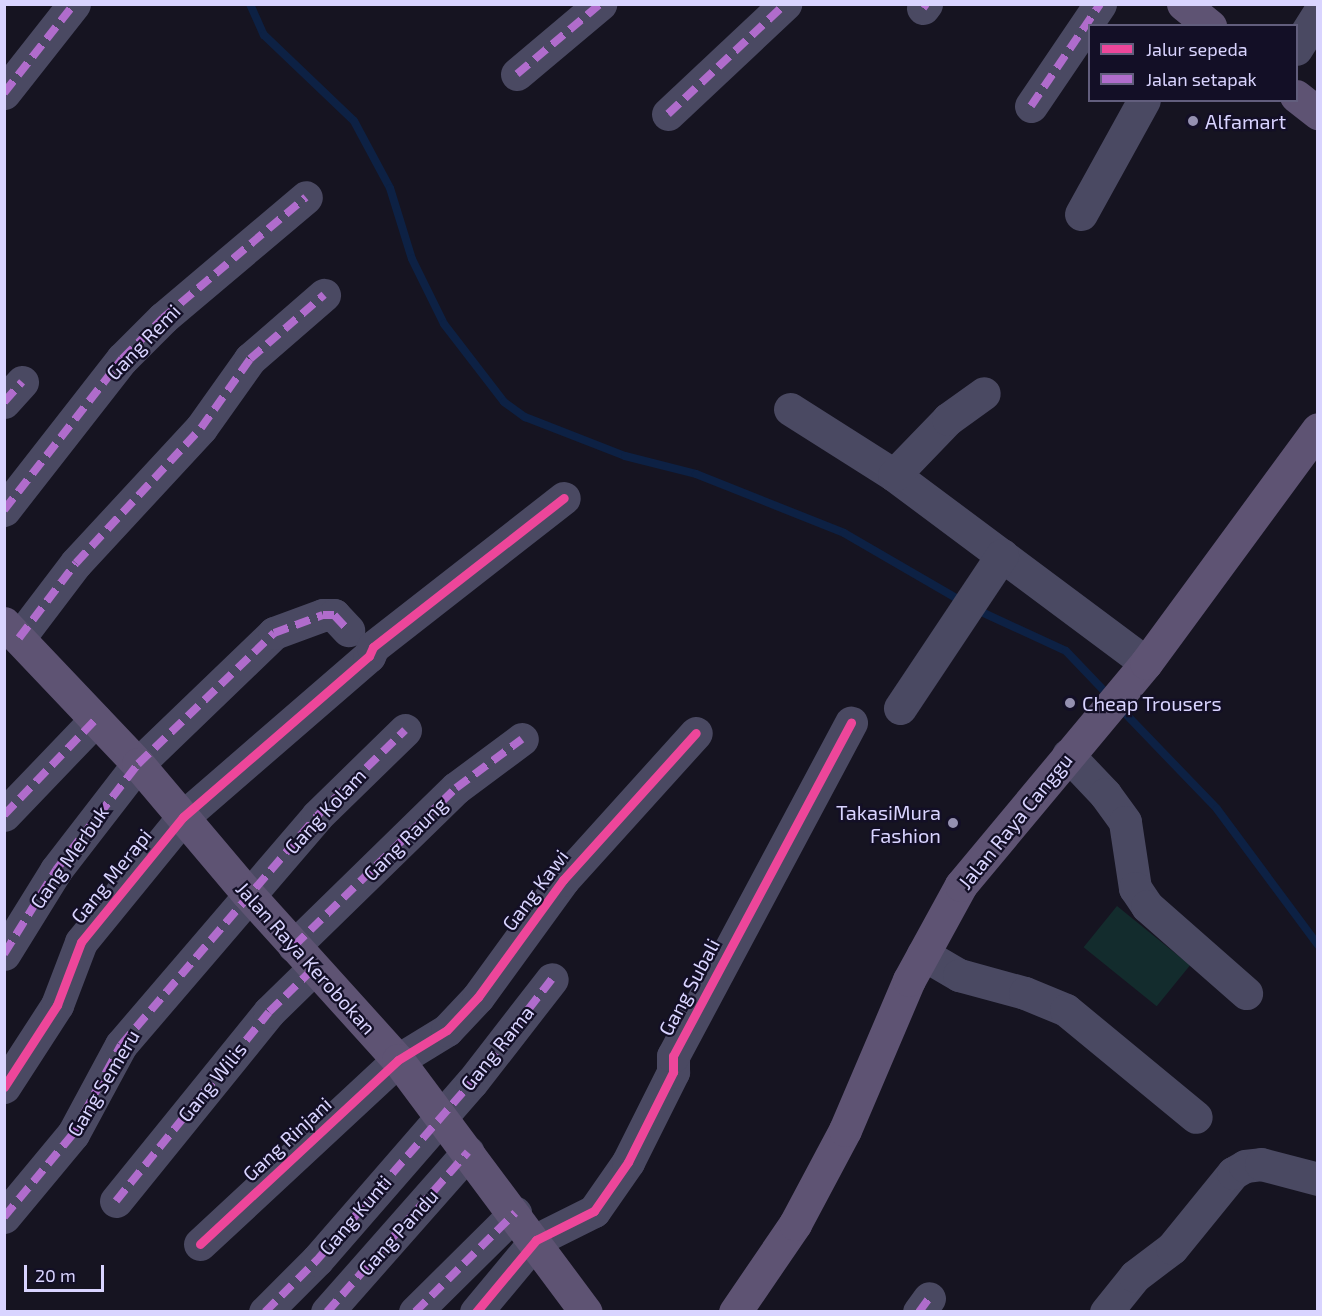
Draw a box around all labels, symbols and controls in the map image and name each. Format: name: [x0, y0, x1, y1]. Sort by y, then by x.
legend: [1088, 24, 1298, 102]
text: Jalur sepeda: [1146, 38, 1248, 60]
text: Jalan setapak: [1146, 68, 1257, 90]
place label: Alfamart: [1205, 109, 1286, 133]
marker: Alfamart: [1186, 114, 1200, 128]
street label: Gang Remi: [101, 299, 185, 385]
place label: Cheap Trousers: [1082, 691, 1222, 715]
marker: Cheap Trousers: [1063, 696, 1077, 710]
street label: Jalan Raya Canggu: [953, 748, 1077, 894]
street label: Gang Kolam: [279, 763, 371, 859]
street label: Gang Raung: [358, 792, 452, 886]
place label: TakasiMura Fashion: [836, 800, 941, 847]
street label: Gang Merbuk: [25, 801, 113, 913]
marker: TakasiMura Fashion: [946, 816, 960, 830]
street label: Gang Merapi: [66, 824, 156, 928]
street label: Gang Kawi: [497, 845, 573, 935]
street label: Jalan Raya Kerobokan: [231, 877, 381, 1039]
street label: Gang Subali: [653, 934, 725, 1040]
street label: Gang Rama: [455, 1001, 539, 1095]
street label: Gang Semeru: [62, 1025, 144, 1141]
street label: Gang Wilis: [173, 1037, 251, 1127]
street label: Gang Rinjani: [238, 1092, 336, 1186]
street label: Gang Kunti: [314, 1170, 396, 1260]
street label: Gang Pandu: [353, 1184, 443, 1280]
scale bar: [27, 1253, 106, 1291]
text: 20 m: [35, 1264, 76, 1286]

